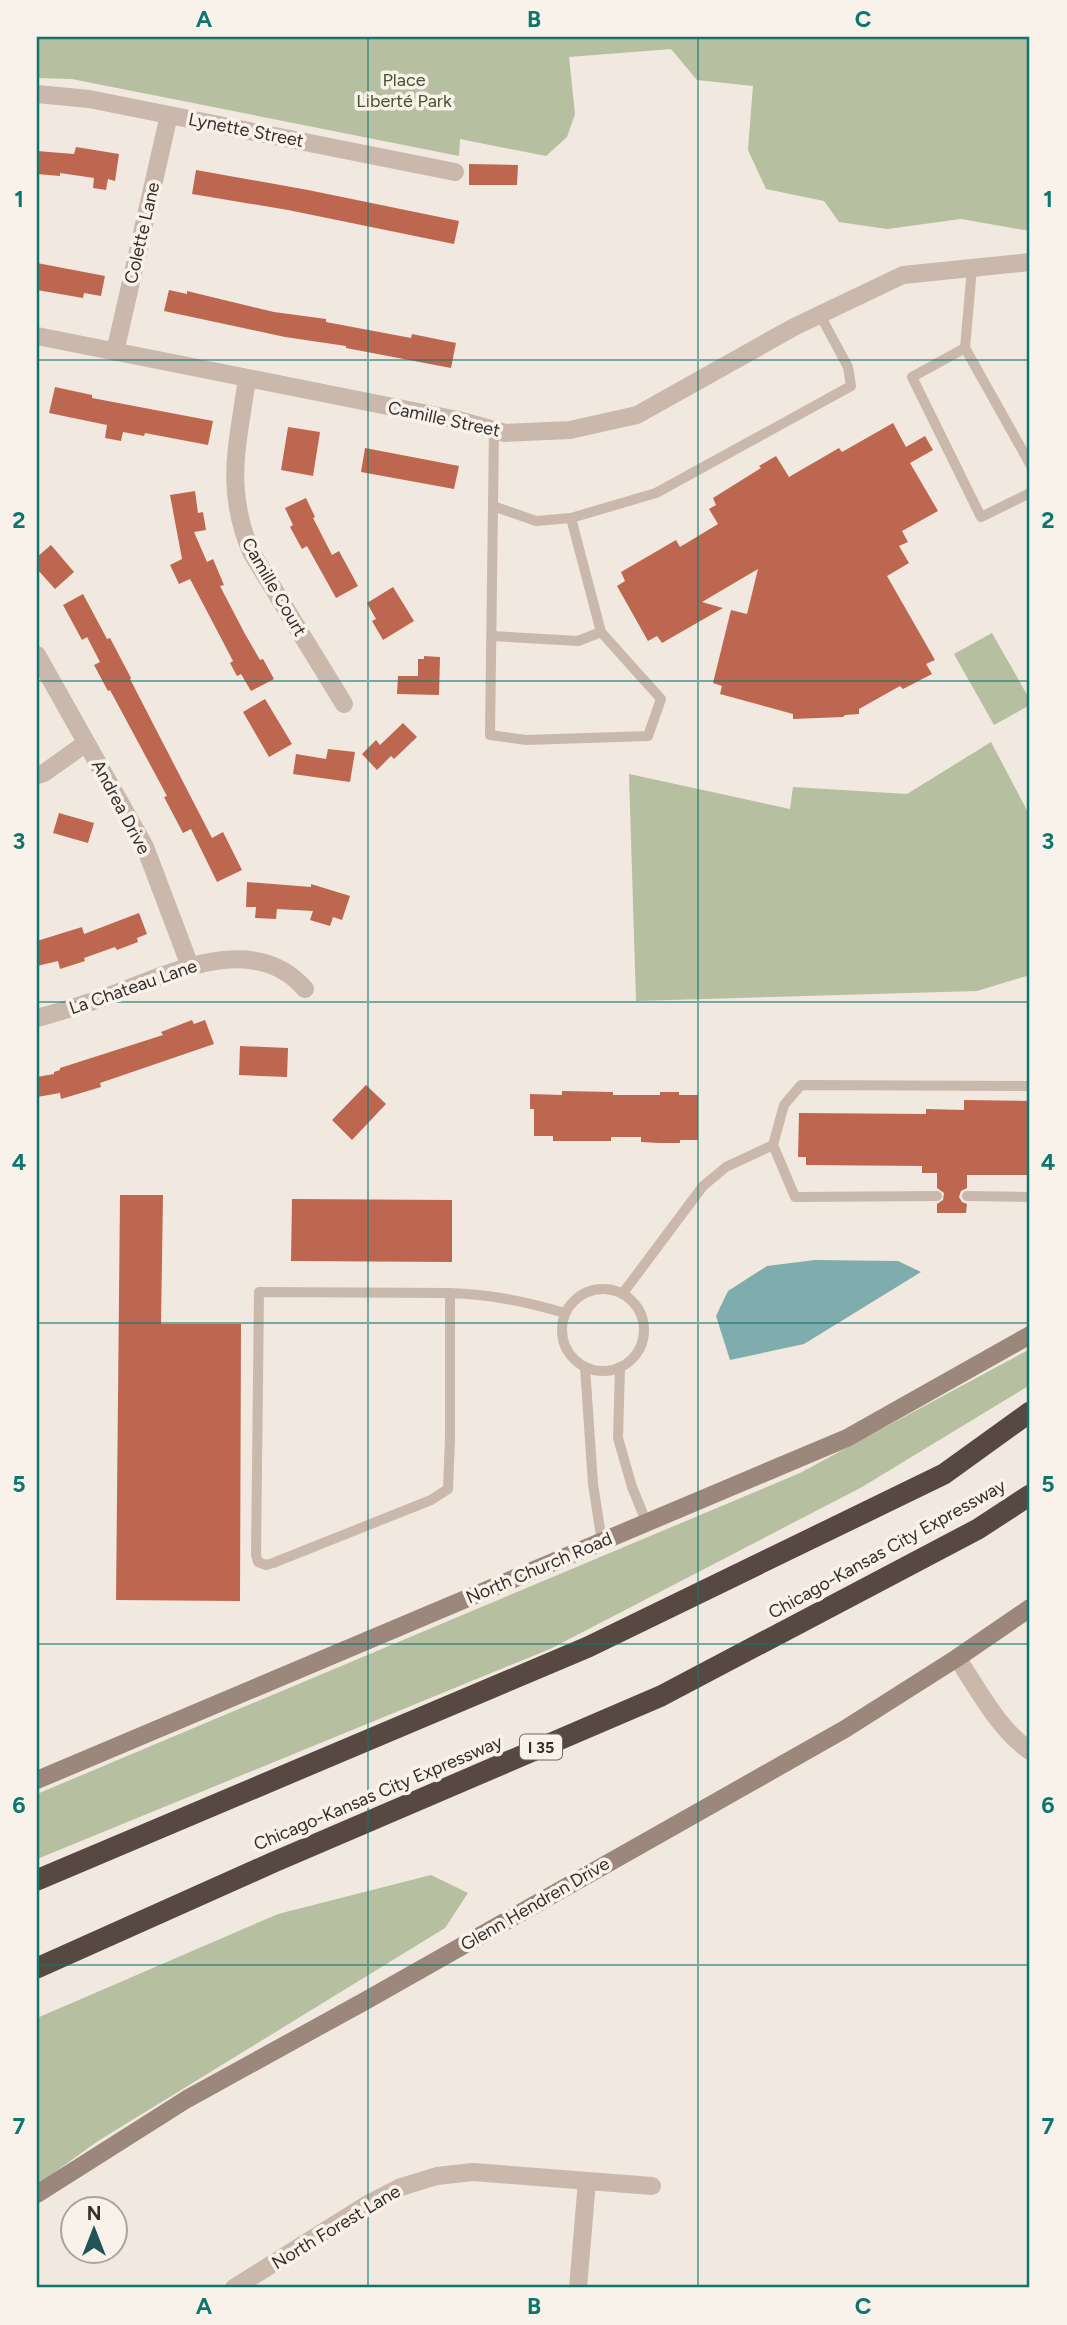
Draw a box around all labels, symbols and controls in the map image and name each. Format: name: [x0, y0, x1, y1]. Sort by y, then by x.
text: A: [196, 5, 213, 33]
text: B: [527, 5, 541, 33]
text: C: [855, 5, 872, 33]
park label: Place Liberté Park: [356, 69, 452, 112]
street label: Lynette Street: [187, 108, 306, 152]
street label: Colette Lane: [120, 180, 164, 286]
text: 1: [14, 185, 24, 213]
text: 1: [1043, 185, 1053, 213]
street label: Camille Street: [386, 396, 502, 442]
text: 2: [12, 506, 26, 534]
text: 2: [1041, 506, 1055, 534]
street label: Camille Court: [237, 534, 311, 640]
street label: Andrea Drive: [87, 756, 155, 858]
text: 3: [13, 827, 25, 855]
text: 3: [1042, 827, 1054, 855]
street label: La Chateau Lane: [66, 955, 200, 1019]
text: 4: [12, 1148, 26, 1176]
text: 4: [1041, 1148, 1055, 1176]
text: 5: [12, 1470, 26, 1498]
text: 5: [1041, 1470, 1055, 1498]
street label: Chicago-Kansas City Expressway: [765, 1474, 1010, 1624]
street label: North Church Road: [463, 1527, 615, 1609]
street label: Chicago-Kansas City Expressway: [250, 1730, 506, 1855]
road number: I 35: [520, 1735, 562, 1760]
text: 6: [12, 1791, 26, 1819]
text: 6: [1041, 1791, 1055, 1819]
street label: Glenn Hendren Drive: [457, 1852, 613, 1956]
text: 7: [13, 2112, 26, 2140]
text: 7: [1042, 2112, 1055, 2140]
street label: North Forest Lane: [268, 2180, 404, 2274]
north arrow: [60, 2196, 130, 2266]
text: N: [87, 2202, 101, 2225]
text: A: [196, 2292, 213, 2320]
text: B: [527, 2292, 541, 2320]
text: C: [855, 2292, 872, 2320]

